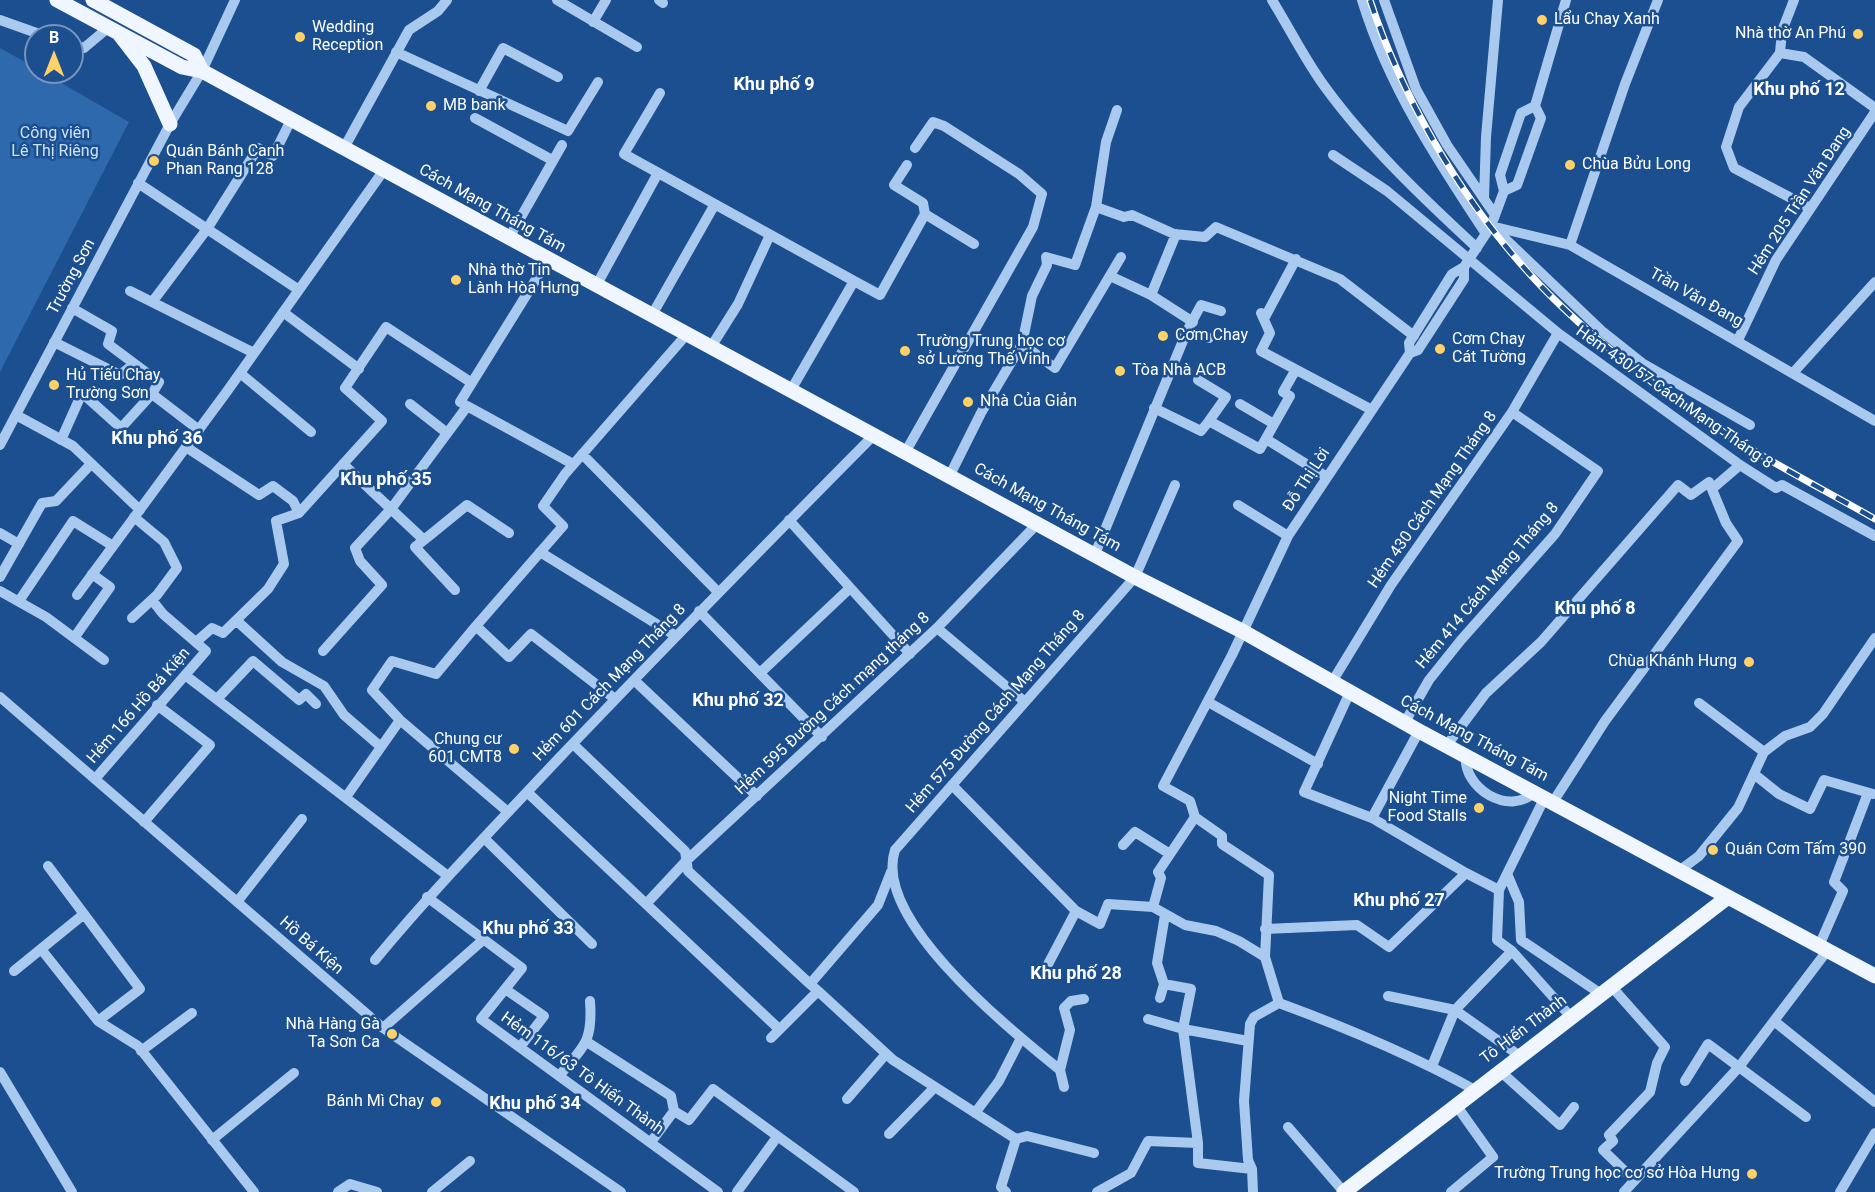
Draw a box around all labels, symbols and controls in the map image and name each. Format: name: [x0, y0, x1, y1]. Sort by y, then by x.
place label: Lẩu Chay Xanh: [1554, 10, 1660, 30]
marker: Lẩu Chay Xanh: [1535, 13, 1549, 27]
place label: Wedding Reception: [312, 18, 383, 56]
north arrow: [24, 24, 84, 84]
place label: Nhà thờ An Phú: [1735, 24, 1846, 44]
marker: Nhà thờ An Phú: [1851, 27, 1865, 41]
text: B: [49, 28, 59, 47]
marker: Wedding Reception: [293, 30, 307, 44]
district label: Khu phố 9: [733, 74, 815, 96]
district label: Khu phố 12: [1753, 79, 1845, 101]
place label: MB bank: [443, 96, 506, 116]
marker: MB bank: [424, 99, 438, 113]
street label: Hẻm 205 Trần Văn Ðang: [1745, 123, 1855, 279]
park label: Công viên Lê Thị Riêng: [11, 124, 99, 162]
place label: Quán Bánh Canh Phan Rang 128: [166, 142, 284, 180]
marker: Quán Bánh Canh Phan Rang 128: [147, 154, 161, 168]
place label: Chùa Bửu Long: [1582, 155, 1691, 175]
marker: Chùa Bửu Long: [1563, 158, 1577, 172]
street label: Cách Mạng Tháng Tám: [415, 161, 569, 257]
street label: Trường Sơn: [44, 236, 100, 318]
place label: Nhà thờ Tin Lành Hòa Hưng: [468, 261, 579, 299]
street label: Trần Văn Ðang: [1646, 264, 1746, 332]
marker: Nhà thờ Tin Lành Hòa Hưng: [449, 273, 463, 287]
street label: Hẻm 430/57 Cách Mạng Tháng 8: [1572, 322, 1776, 474]
place label: Cơm Chay: [1175, 326, 1248, 346]
marker: Cơm Chay: [1156, 329, 1170, 343]
place label: Cơm Chay Cát Tường: [1452, 330, 1526, 368]
place label: Trường Trung học cơ sở Lương Thế Vinh: [917, 332, 1065, 370]
marker: Cơm Chay Cát Tường: [1433, 342, 1447, 356]
marker: Trường Trung học cơ sở Lương Thế Vinh: [898, 344, 912, 358]
place label: Tòa Nhà ACB: [1132, 361, 1226, 381]
marker: Tòa Nhà ACB: [1113, 364, 1127, 378]
place label: Hủ Tiếu Chay Trường Sơn: [66, 366, 160, 404]
marker: Hủ Tiếu Chay Trường Sơn: [47, 378, 61, 392]
place label: Nhà Của Giản: [980, 392, 1077, 412]
marker: Nhà Của Giản: [961, 395, 975, 409]
street label: Hẻm 430 Cách Mạng Tháng 8: [1365, 408, 1501, 592]
district label: Khu phố 36: [111, 428, 203, 450]
street label: Đỗ Thị Lời: [1279, 445, 1335, 515]
street label: Cách Mạng Tháng Tám: [970, 460, 1124, 556]
district label: Khu phố 35: [340, 469, 432, 491]
street label: Hẻm 414 Cách Mạng Tháng 8: [1413, 499, 1563, 673]
district label: Khu phố 8: [1554, 598, 1636, 620]
street label: Hẻm 601 Cách Mạng Tháng 8: [530, 600, 690, 766]
street label: Hẻm 575 Đường Cách Mạng Tháng 8: [902, 606, 1090, 818]
street label: Hẻm 595 Đường Cách mạng tháng 8: [732, 609, 934, 799]
street label: Hẻm 166 Hồ Bá Kiện: [83, 644, 195, 768]
place label: Chùa Khánh Hưng: [1608, 652, 1737, 672]
marker: Chùa Khánh Hưng: [1742, 655, 1756, 669]
district label: Khu phố 32: [692, 690, 784, 712]
street label: Cách Mạng Tháng Tám: [1397, 692, 1551, 786]
place label: Chung cư 601 CMT8: [428, 730, 502, 768]
marker: Chung cư 601 CMT8: [507, 742, 521, 756]
place label: Night Time Food Stalls: [1388, 789, 1467, 827]
marker: Night Time Food Stalls: [1472, 801, 1486, 815]
place label: Quán Cơm Tấm 390: [1725, 840, 1866, 860]
marker: Quán Cơm Tấm 390: [1706, 843, 1720, 857]
district label: Khu phố 27: [1353, 890, 1445, 912]
street label: Hồ Bá Kiện: [275, 913, 347, 979]
district label: Khu phố 33: [482, 918, 574, 940]
district label: Khu phố 28: [1030, 963, 1122, 985]
street label: Tô Hiến Thành: [1477, 991, 1571, 1069]
street label: Hẻm 116/63 Tô Hiến Thành: [497, 1008, 667, 1140]
place label: Nhà Hàng Gà Ta Sơn Ca: [286, 1015, 380, 1053]
marker: Nhà Hàng Gà Ta Sơn Ca: [385, 1027, 399, 1041]
place label: Bánh Mì Chay: [326, 1092, 424, 1112]
district label: Khu phố 34: [489, 1093, 581, 1115]
marker: Bánh Mì Chay: [429, 1095, 443, 1109]
place label: Trường Trung học cơ sở Hòa Hưng: [1494, 1164, 1740, 1184]
marker: Trường Trung học cơ sở Hòa Hưng: [1745, 1167, 1759, 1181]

